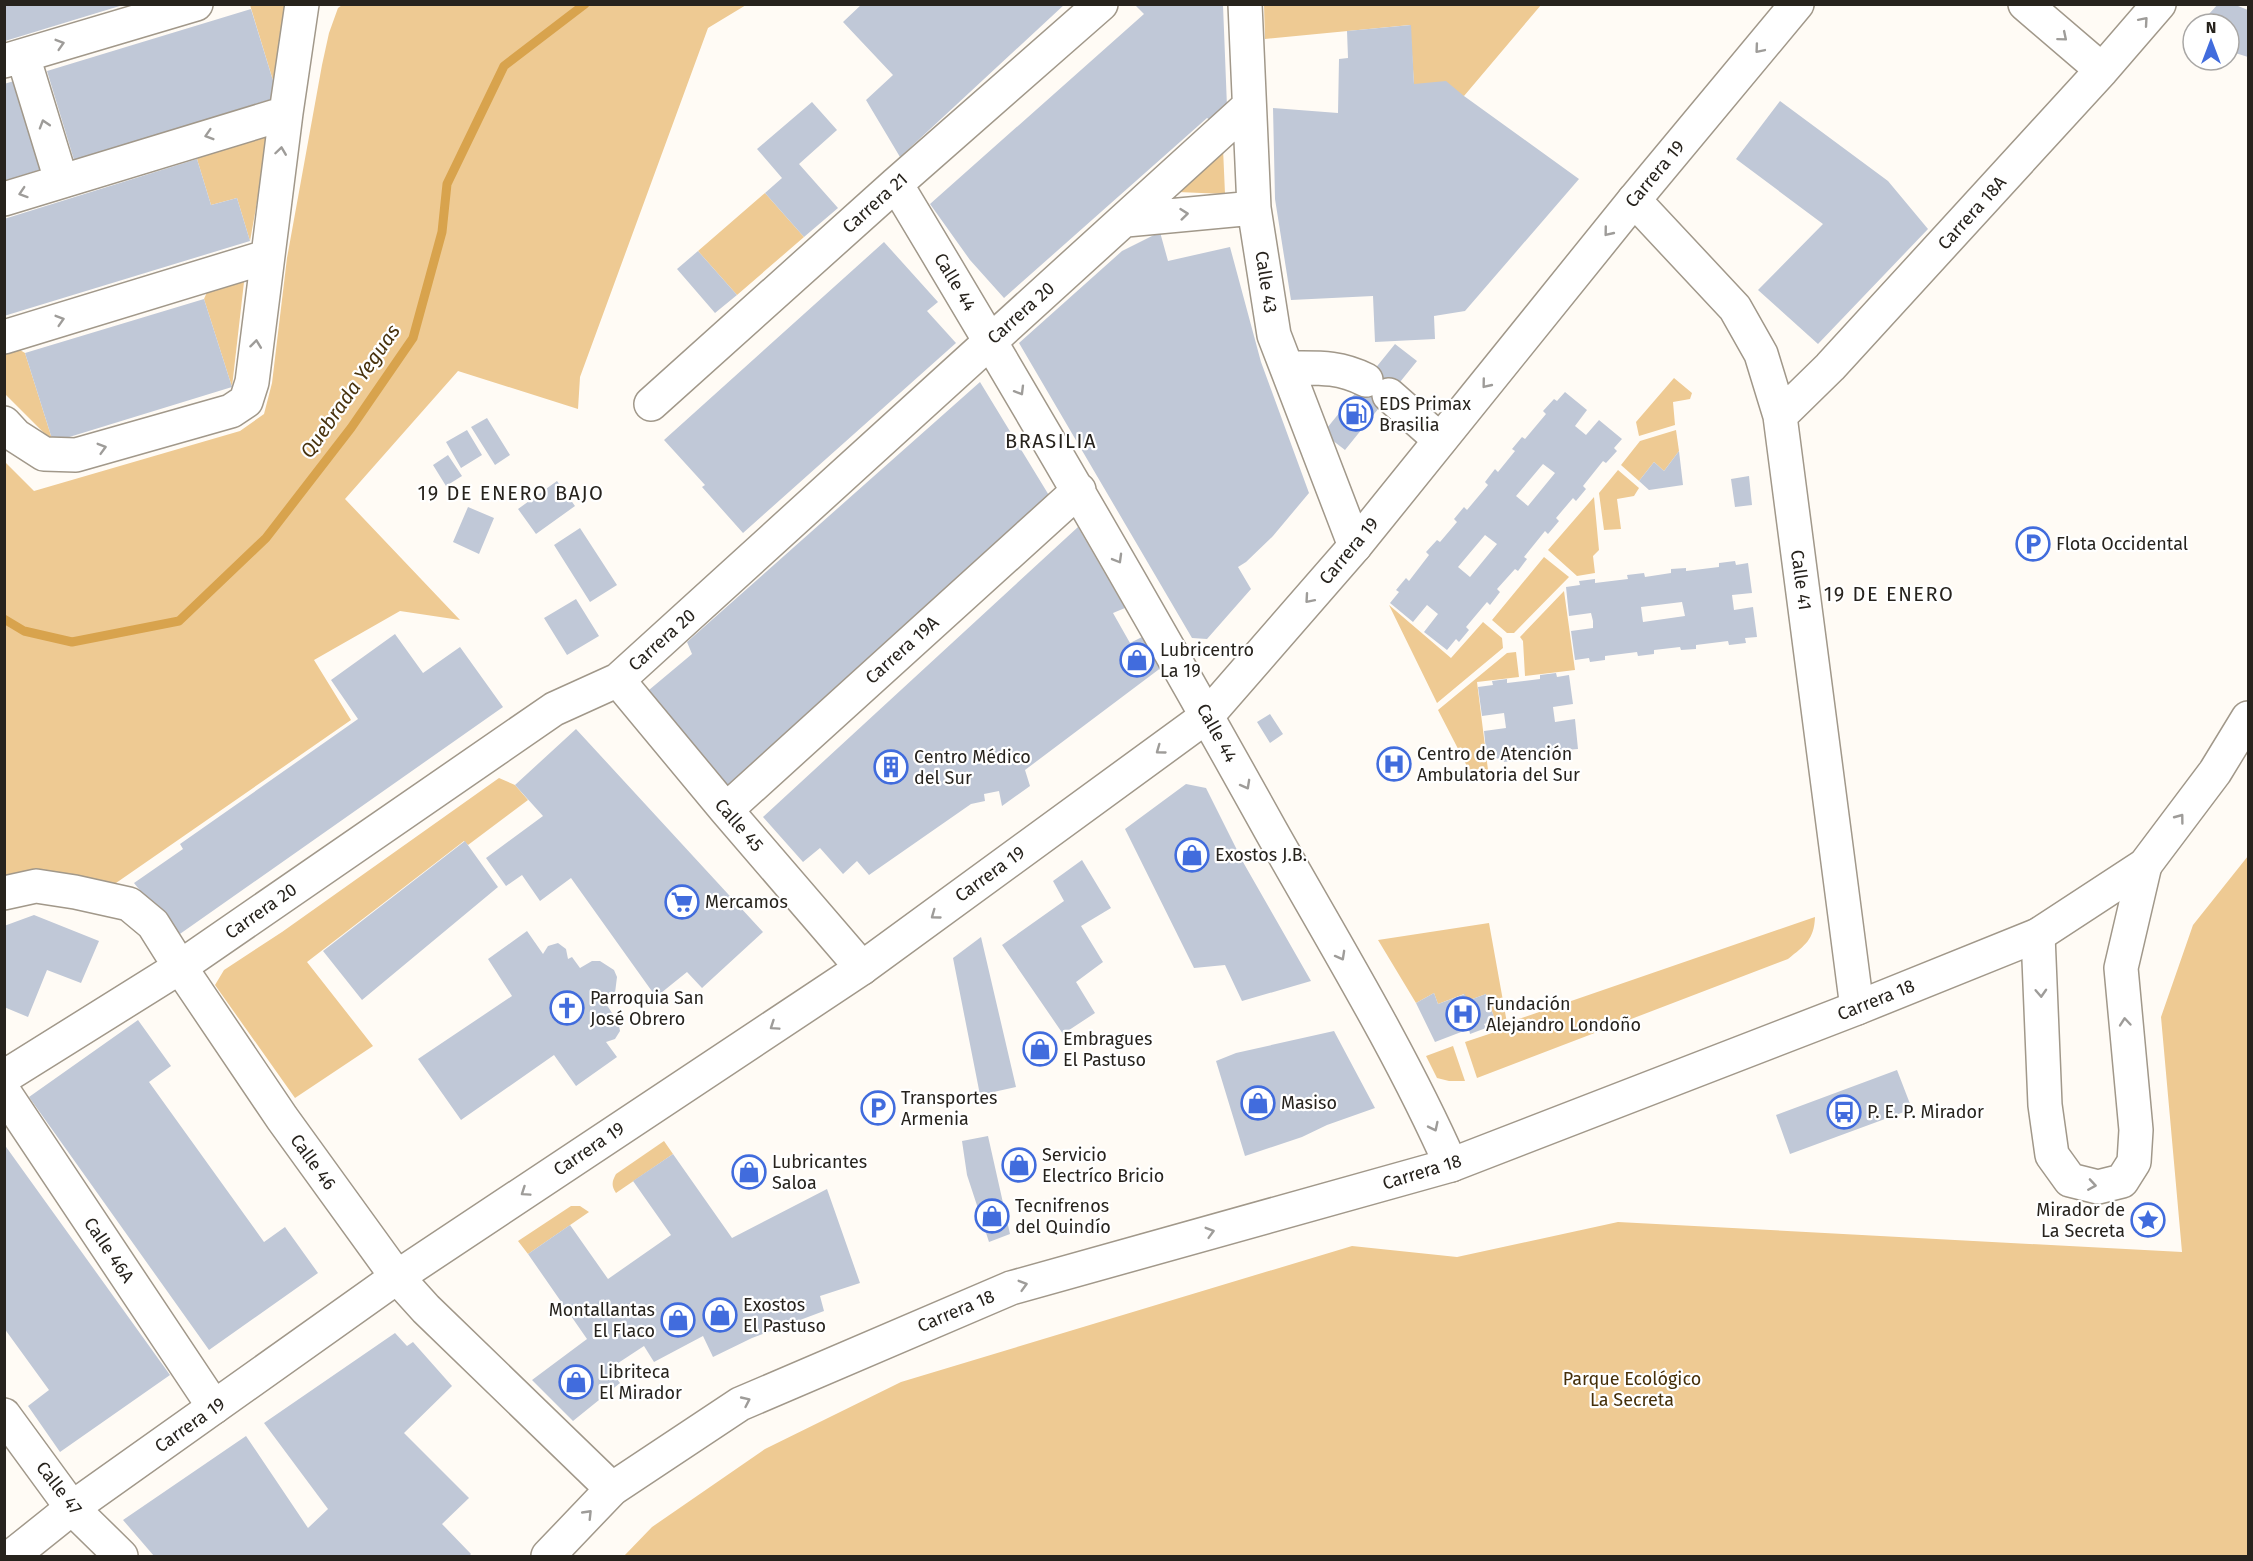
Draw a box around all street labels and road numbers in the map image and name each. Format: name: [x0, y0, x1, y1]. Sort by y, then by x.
street label: Carrera 19: [1621, 136, 1689, 212]
street label: Carrera 21: [838, 168, 912, 238]
street label: Carrera 18A: [1933, 171, 2011, 254]
street label: Calle 44: [929, 249, 981, 315]
street label: Calle 43: [1250, 249, 1282, 315]
street label: Carrera 20: [983, 277, 1059, 349]
street label: Carrera 19: [1315, 513, 1383, 589]
street label: Calle 41: [1786, 548, 1816, 612]
street label: Carrera 20: [624, 604, 700, 676]
street label: Carrera 19A: [861, 611, 944, 689]
street label: Calle 44: [1192, 700, 1242, 767]
street label: Calle 45: [710, 794, 768, 856]
street label: Carrera 19: [951, 841, 1029, 907]
street label: Carrera 20: [221, 878, 301, 944]
street label: Carrera 18: [1834, 975, 1918, 1025]
street label: Carrera 19: [549, 1117, 629, 1181]
street label: Calle 46: [285, 1130, 341, 1194]
street label: Carrera 18: [1380, 1150, 1464, 1194]
street label: Calle 46A: [79, 1213, 139, 1287]
street label: Carrera 18: [914, 1285, 998, 1337]
street label: Carrera 19: [151, 1393, 229, 1457]
street label: Calle 47: [31, 1457, 87, 1519]

